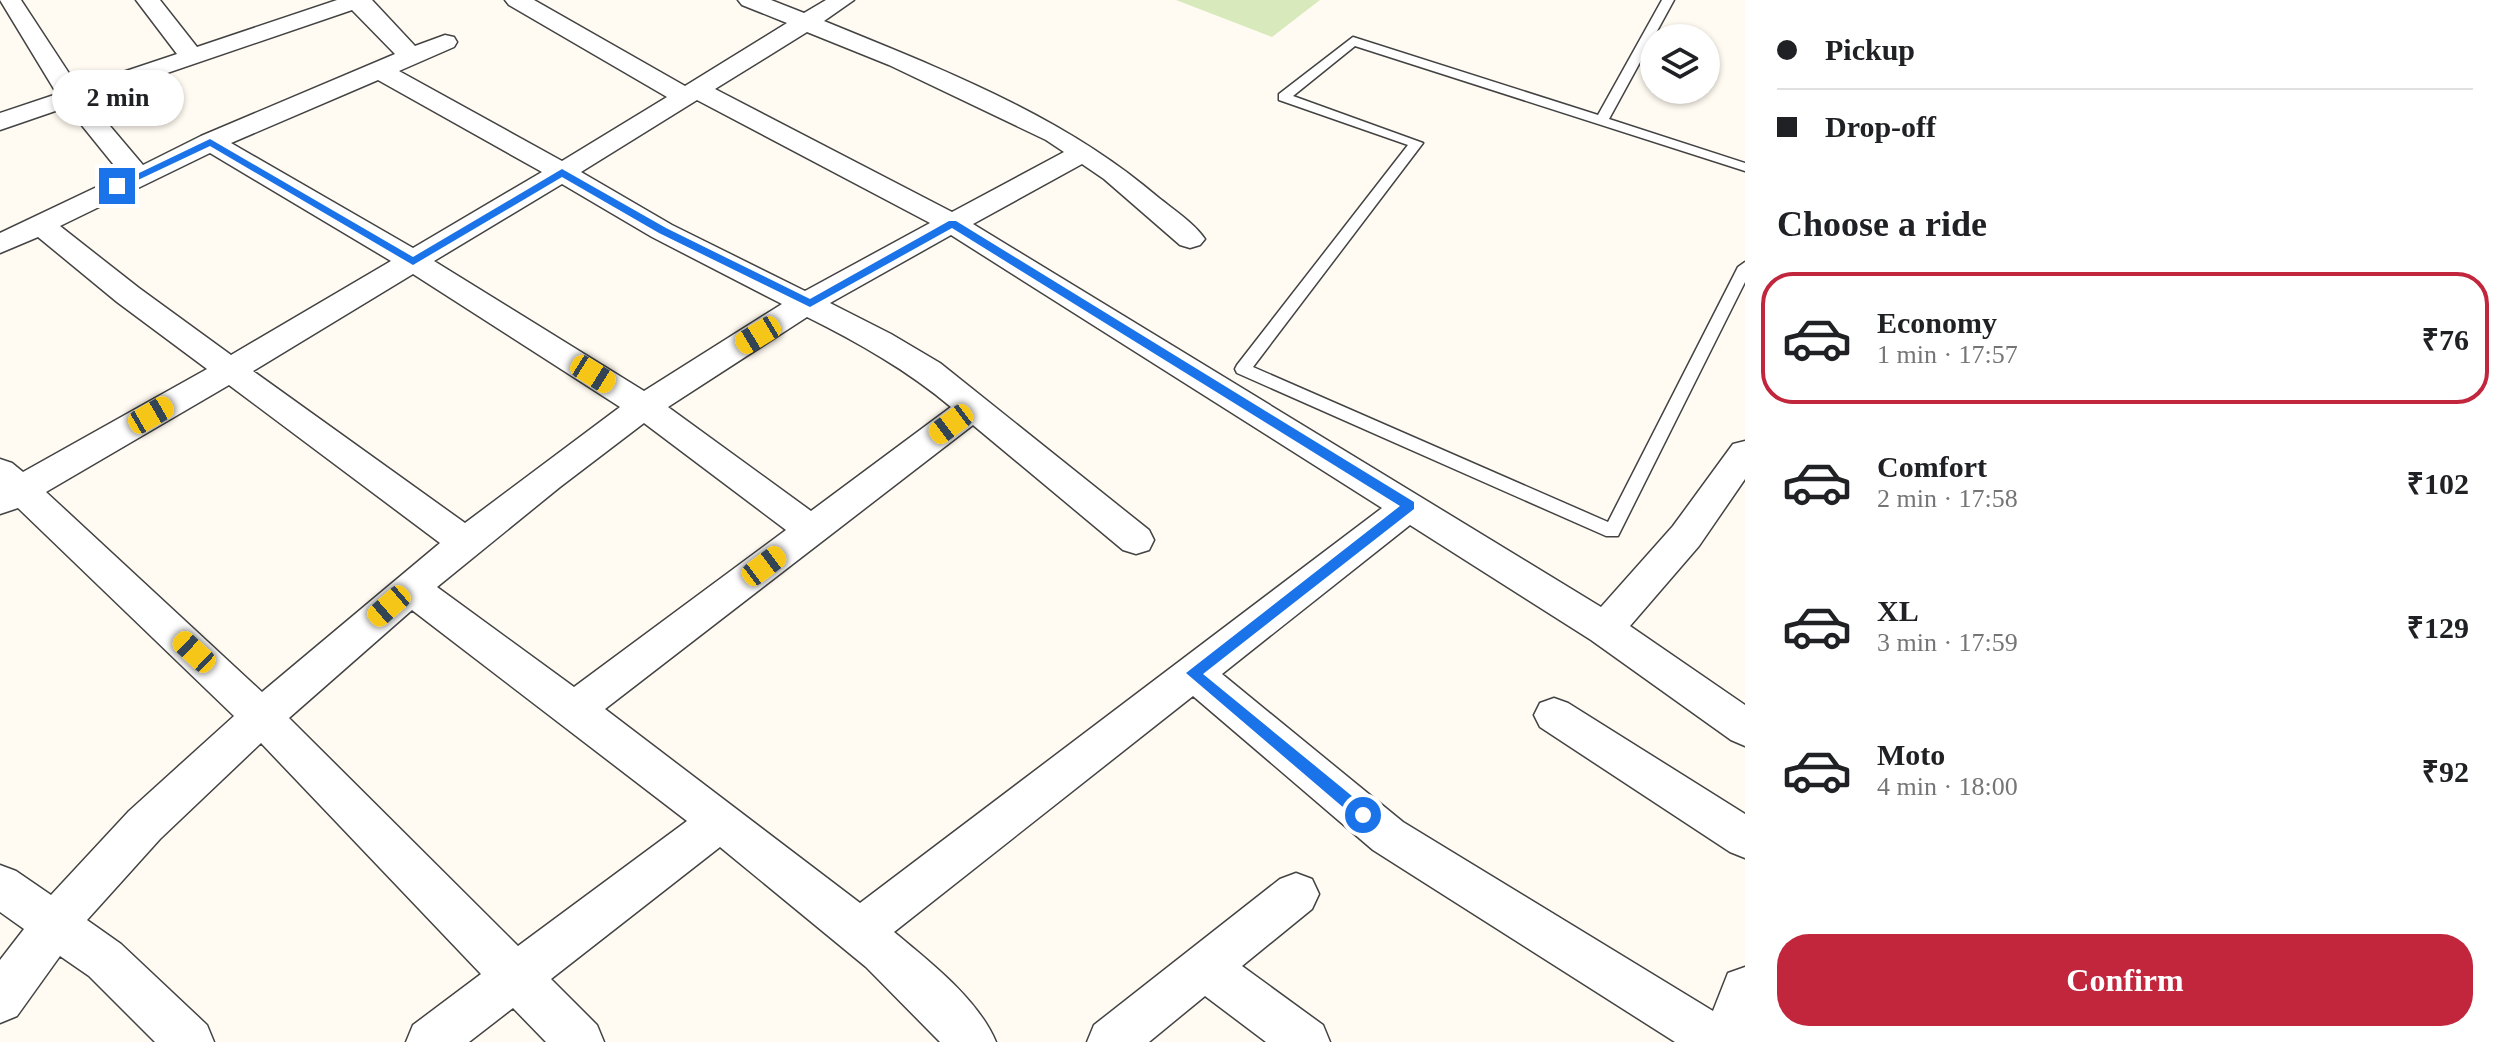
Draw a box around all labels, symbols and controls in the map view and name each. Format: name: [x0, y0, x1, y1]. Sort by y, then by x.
map controls: [1640, 24, 1720, 104]
button: layers: [1640, 24, 1720, 104]
text: Pickup: [1825, 33, 1915, 66]
callout: 2 min: [51, 70, 183, 126]
text: 2 min: [87, 83, 149, 112]
text: Drop-off: [1825, 110, 1936, 143]
route end: [99, 168, 135, 204]
text: Choose a ride: [1777, 204, 1987, 244]
icon: car: [1781, 302, 1853, 374]
text: Economy: [1877, 306, 1997, 339]
car: [731, 312, 785, 358]
text: ₹76: [2422, 323, 2469, 356]
text: 1 min · 17:57: [1877, 340, 2018, 369]
car: [566, 351, 620, 397]
car: [124, 393, 178, 437]
car: [925, 400, 977, 448]
icon: car: [1781, 446, 1853, 518]
text: Comfort: [1877, 450, 1987, 483]
text: ₹102: [2407, 467, 2469, 500]
text: 2 min · 17:58: [1877, 484, 2018, 513]
car: [738, 542, 790, 590]
car: [363, 581, 415, 631]
icon: car: [1781, 590, 1853, 662]
text: XL: [1877, 594, 1919, 627]
text: ₹129: [2407, 611, 2469, 644]
car: [168, 627, 220, 677]
text: 3 min · 17:59: [1877, 628, 2018, 657]
icon: car: [1781, 734, 1853, 806]
text: Moto: [1877, 738, 1945, 771]
text: ₹92: [2422, 755, 2469, 788]
text: 4 min · 18:00: [1877, 772, 2018, 801]
route start: [1345, 797, 1381, 833]
button: Confirm: [1777, 934, 2473, 1026]

